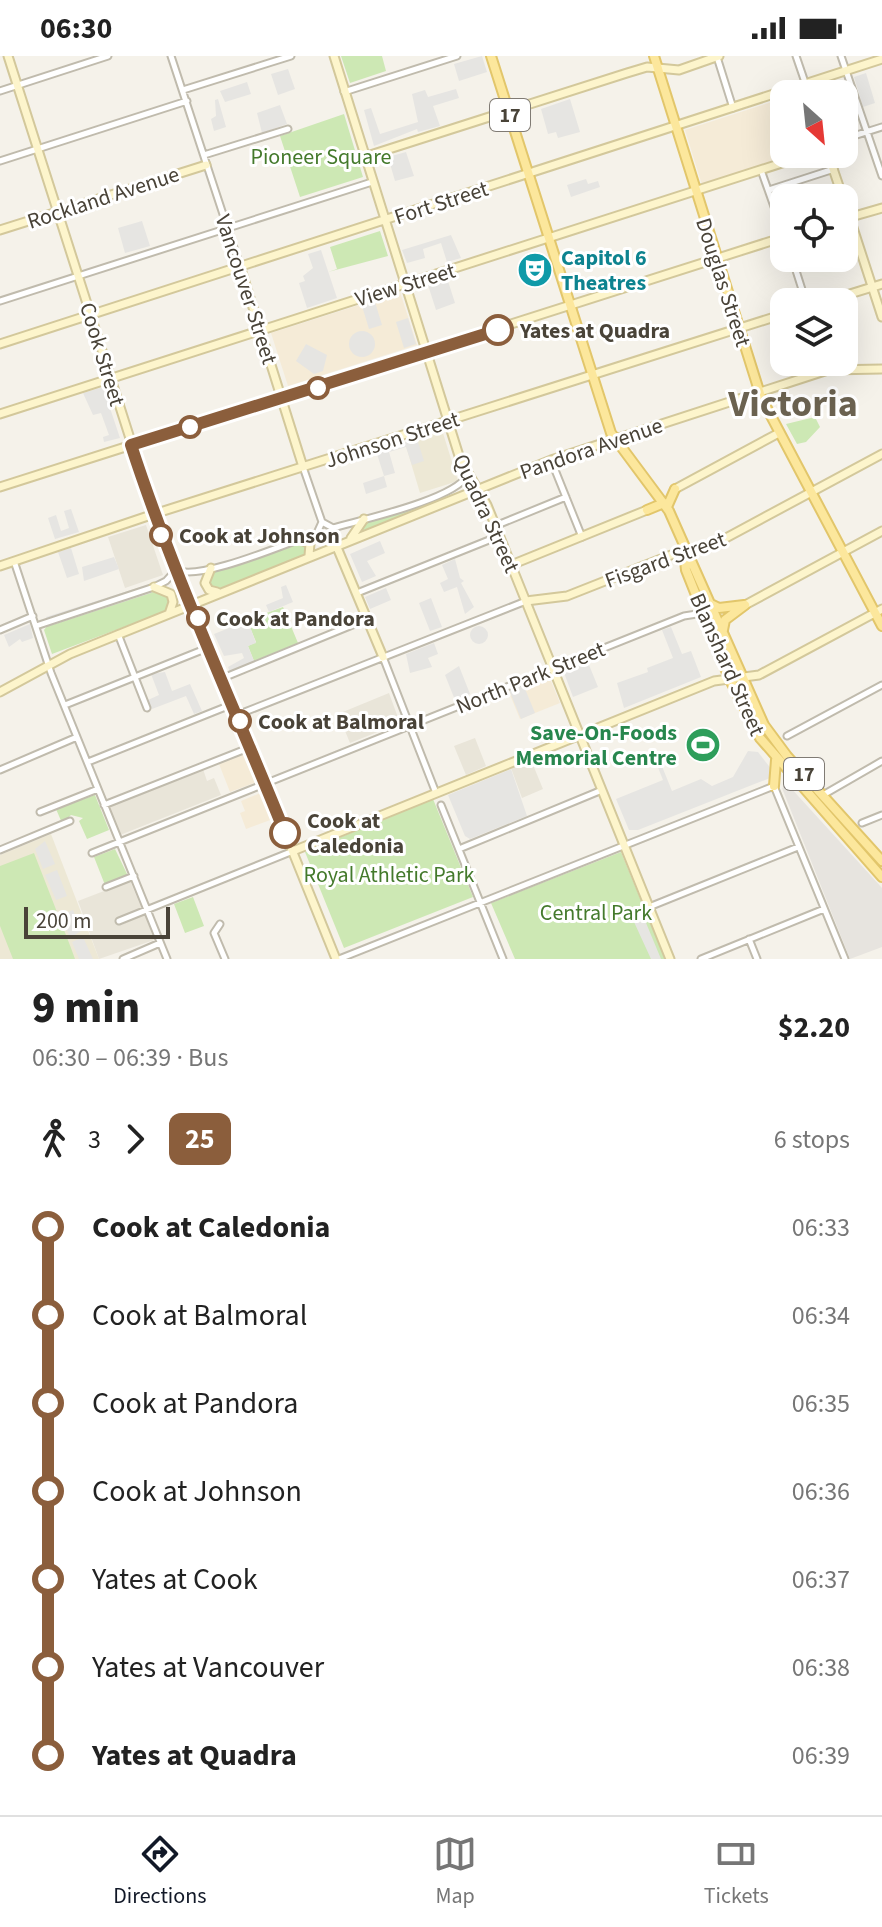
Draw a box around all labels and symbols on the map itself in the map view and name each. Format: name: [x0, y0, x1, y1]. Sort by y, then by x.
north arrow: [770, 80, 858, 168]
road number: 17: [490, 99, 530, 131]
park label: Pioneer Square: [250, 141, 392, 173]
street label: Rockland Avenue: [23, 158, 184, 238]
street label: Fort Street: [390, 173, 493, 233]
street label: Vancouver Street: [207, 210, 285, 369]
street label: Douglas Street: [687, 214, 759, 351]
place label: Capitol 6 Theatres: [561, 242, 647, 299]
theatre icon: Capitol 6 Theatres: [516, 251, 554, 289]
street label: View Street: [351, 254, 460, 315]
street label: Cook Street: [71, 299, 133, 411]
marker: Yates at Quadra: [483, 315, 513, 345]
place label: Yates at Quadra: [519, 315, 670, 347]
unlabelled marker: [307, 377, 329, 399]
district label: Victoria: [727, 377, 858, 431]
street label: Johnson Street: [321, 403, 464, 477]
street label: Pandora Avenue: [516, 410, 667, 488]
unlabelled marker: [179, 416, 201, 438]
street label: Quadra Street: [445, 449, 528, 579]
place label: Cook at Johnson: [179, 520, 340, 552]
street label: Fisgard Street: [600, 523, 731, 597]
marker: Cook at Johnson: [150, 524, 172, 546]
street label: Blanshard Street: [681, 588, 773, 741]
place label: Cook at Pandora: [216, 603, 375, 635]
marker: Cook at Pandora: [187, 607, 209, 629]
street label: North Park Street: [451, 633, 610, 722]
place label: Cook at Balmoral: [258, 706, 425, 738]
marker: Cook at Balmoral: [229, 710, 251, 732]
place label: Save-On-Foods Memorial Centre: [516, 717, 677, 774]
sports icon: Save-On-Foods Memorial Centre: [684, 726, 722, 764]
road number: 17: [784, 758, 824, 790]
place label: Cook at Caledonia: [307, 805, 404, 862]
marker: Cook at Caledonia: [270, 818, 300, 848]
park label: Royal Athletic Park: [304, 859, 475, 891]
park label: Central Park: [540, 897, 652, 929]
scale bar: [24, 903, 170, 939]

